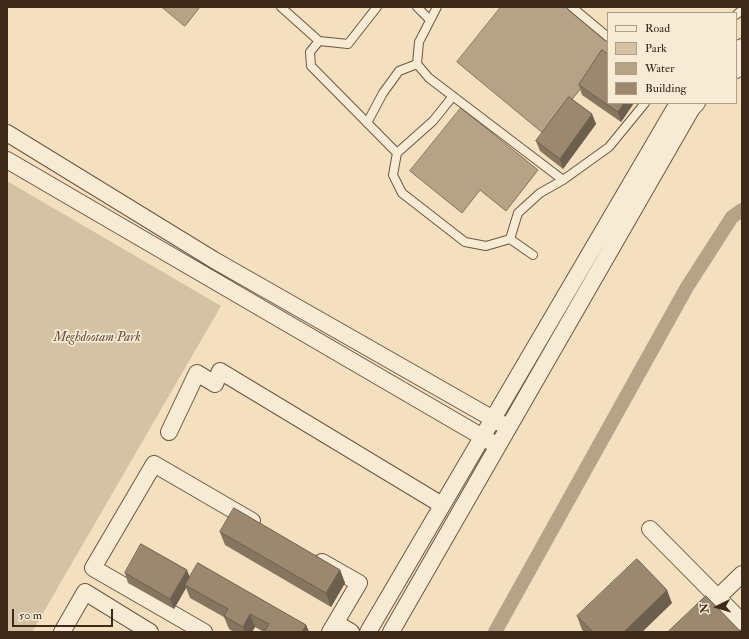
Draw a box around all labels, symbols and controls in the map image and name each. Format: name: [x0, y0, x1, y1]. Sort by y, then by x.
legend: [607, 12, 737, 104]
text: Road: [645, 21, 670, 36]
text: Park: [645, 41, 667, 56]
text: Water: [645, 61, 674, 76]
text: Building: [645, 81, 686, 96]
park label: Meghdootam Park: [53, 330, 141, 346]
north arrow: [697, 587, 737, 627]
scale bar: [14, 601, 115, 627]
text: N: [698, 603, 711, 614]
text: 50 m: [19, 608, 42, 623]

